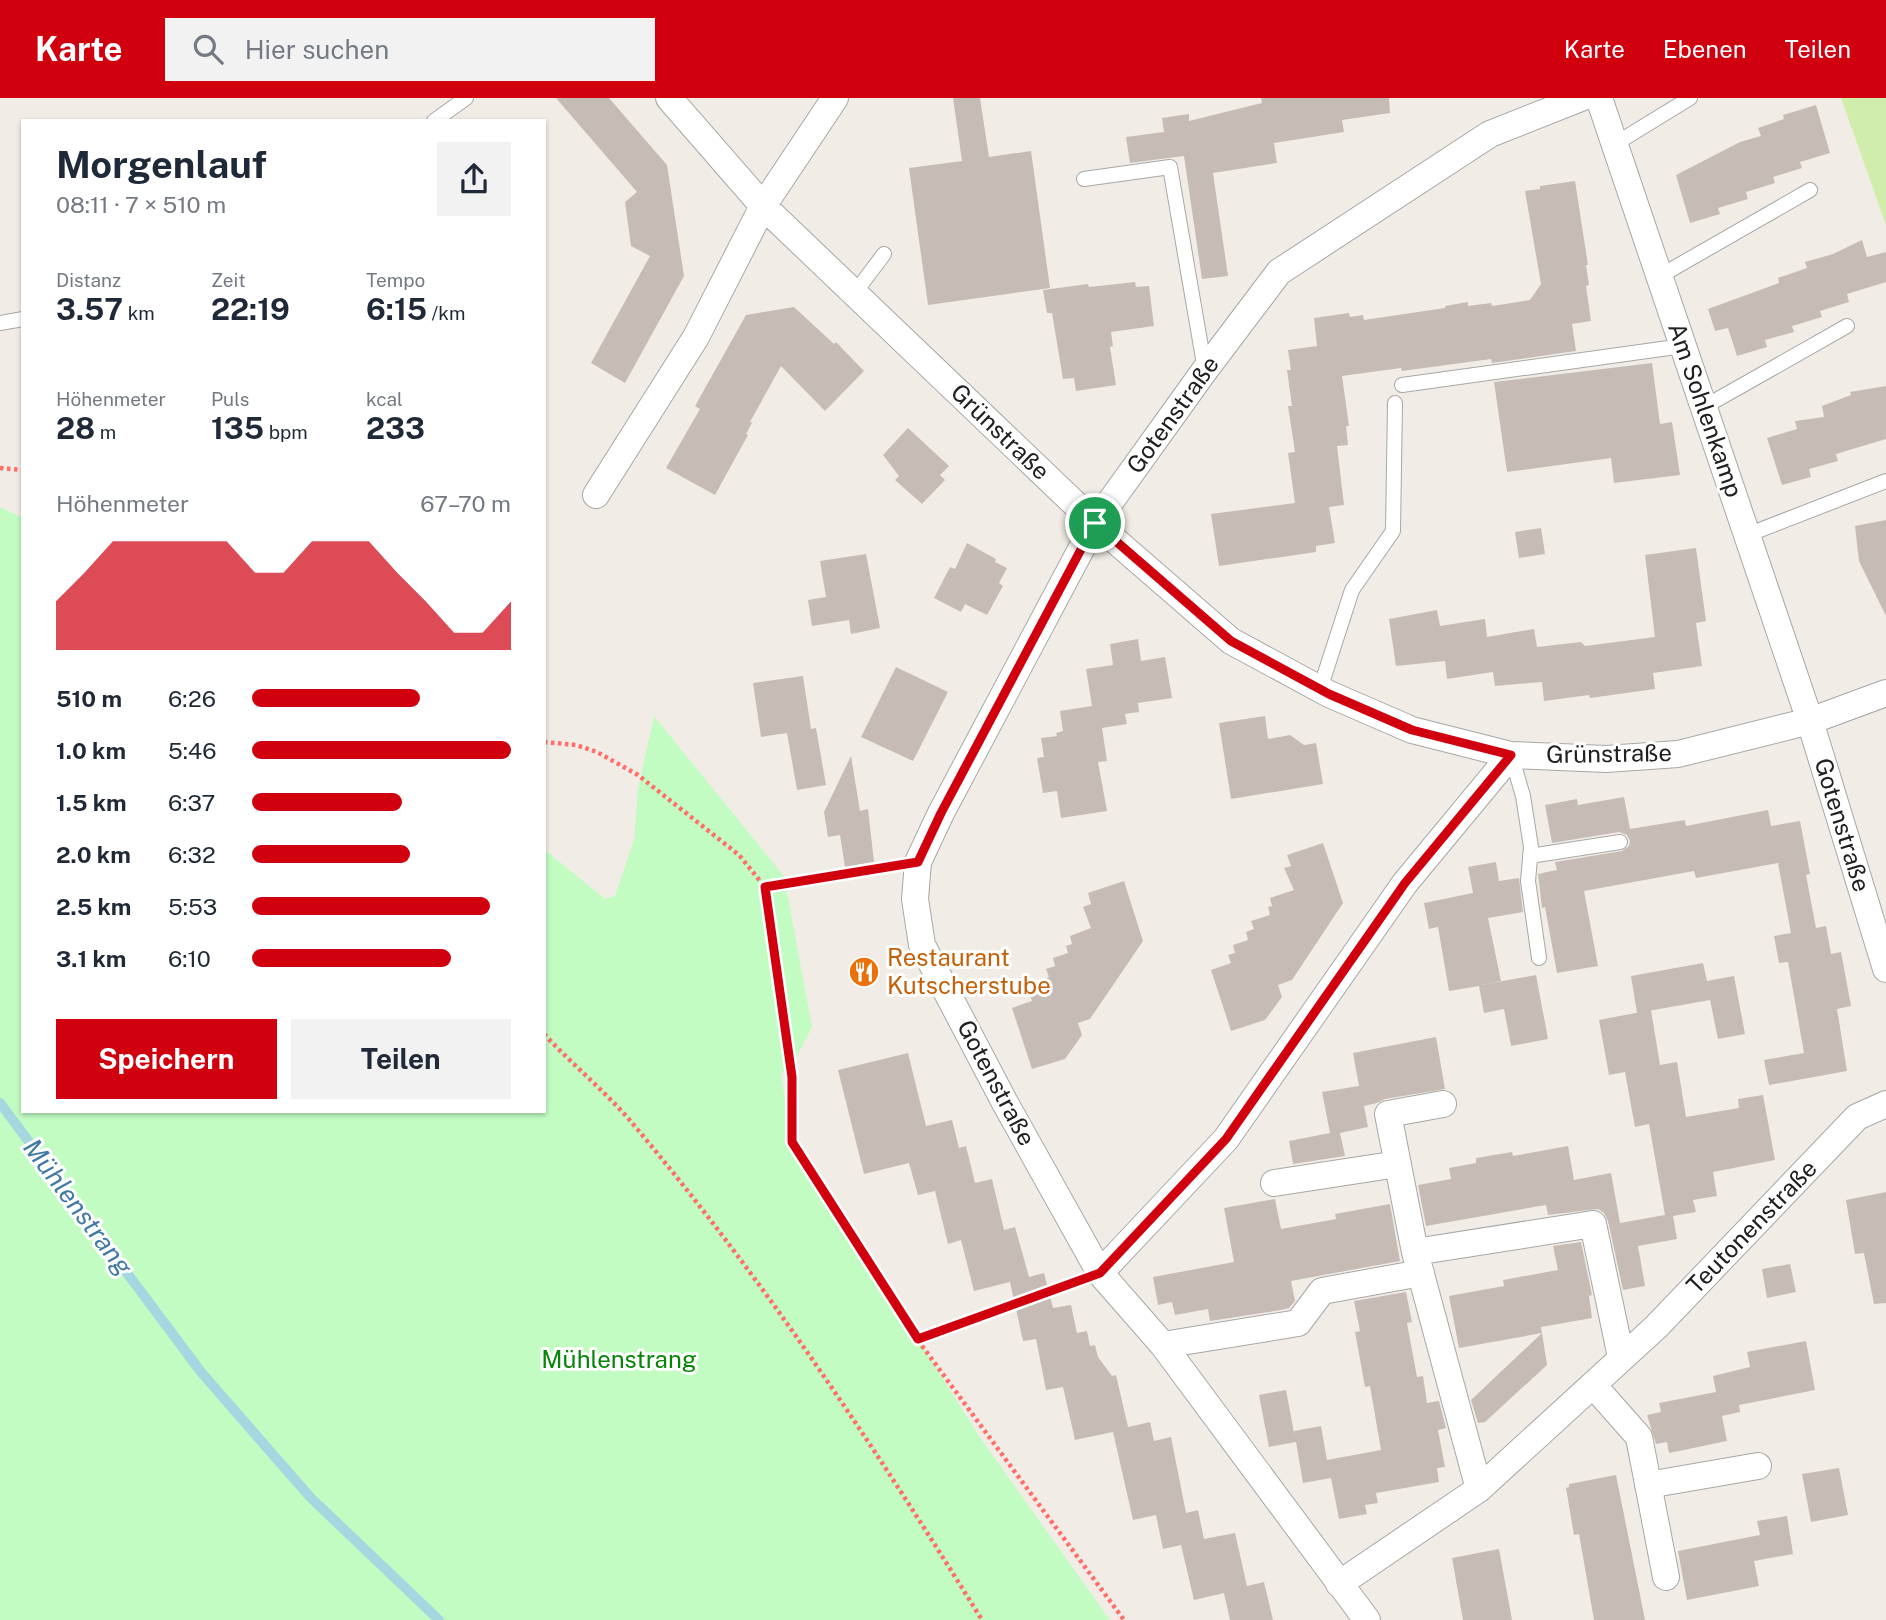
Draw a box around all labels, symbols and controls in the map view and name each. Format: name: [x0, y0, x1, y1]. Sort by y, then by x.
search box: [165, 18, 655, 81]
text: Karte: [35, 30, 123, 68]
icon: search: [189, 30, 227, 68]
text: Hier suchen: [245, 34, 389, 65]
text: Karte: [1564, 35, 1625, 63]
text: Ebenen: [1663, 35, 1747, 63]
text: Teilen: [1785, 35, 1851, 63]
text: Morgenlauf: [56, 142, 267, 187]
button: share: [437, 142, 511, 216]
text: 08:11 · 7 × 510 m: [56, 191, 226, 218]
text: Distanz: [56, 269, 121, 291]
text: Zeit: [211, 269, 246, 291]
text: Tempo: [366, 269, 425, 291]
text: 3.57: [56, 291, 123, 327]
text: 22:19: [211, 291, 290, 327]
text: 6:15: [366, 291, 427, 327]
text: km: [123, 302, 155, 324]
text: /km: [427, 302, 465, 324]
street label: Am Sohlenkamp: [1663, 319, 1749, 501]
street label: Gotenstraße: [1120, 350, 1224, 479]
street label: Grünstraße: [946, 377, 1056, 485]
text: Höhenmeter: [56, 388, 166, 410]
text: Puls: [211, 388, 249, 410]
text: kcal: [366, 388, 403, 410]
text: 28: [56, 410, 95, 446]
text: 135: [211, 410, 264, 446]
text: 233: [366, 410, 425, 446]
text: m: [95, 421, 116, 443]
text: bpm: [264, 421, 308, 443]
text: Höhenmeter: [56, 490, 189, 517]
text: 67–70 m: [420, 490, 511, 517]
pin: [1065, 493, 1125, 553]
icon: arrive: [1076, 504, 1114, 542]
text: 510 m: [56, 685, 122, 712]
text: 6:26: [168, 685, 216, 712]
text: 1.0 km: [56, 737, 126, 764]
text: 5:46: [168, 737, 217, 764]
street label: Grünstraße: [1546, 738, 1672, 768]
street label: Gotenstraße: [1809, 755, 1877, 895]
text: 1.5 km: [56, 789, 127, 816]
text: 6:37: [168, 789, 215, 816]
text: 2.0 km: [56, 841, 131, 868]
text: 6:32: [168, 841, 216, 868]
text: 2.5 km: [56, 893, 131, 920]
text: 5:53: [168, 893, 217, 920]
place label: Restaurant Kutscherstube: [887, 943, 1051, 999]
text: 3.1 km: [56, 945, 126, 972]
text: 6:10: [168, 945, 211, 972]
restaurant icon: Restaurant Kutscherstube: [847, 955, 881, 989]
street label: Gotenstraße: [952, 1015, 1042, 1150]
button: Speichern: [56, 1019, 277, 1099]
button: Teilen: [291, 1019, 511, 1099]
water label: Mühlenstrang: [17, 1133, 140, 1281]
street label: Teutonenstraße: [1680, 1154, 1822, 1299]
park label: Mühlenstrang: [541, 1345, 697, 1373]

